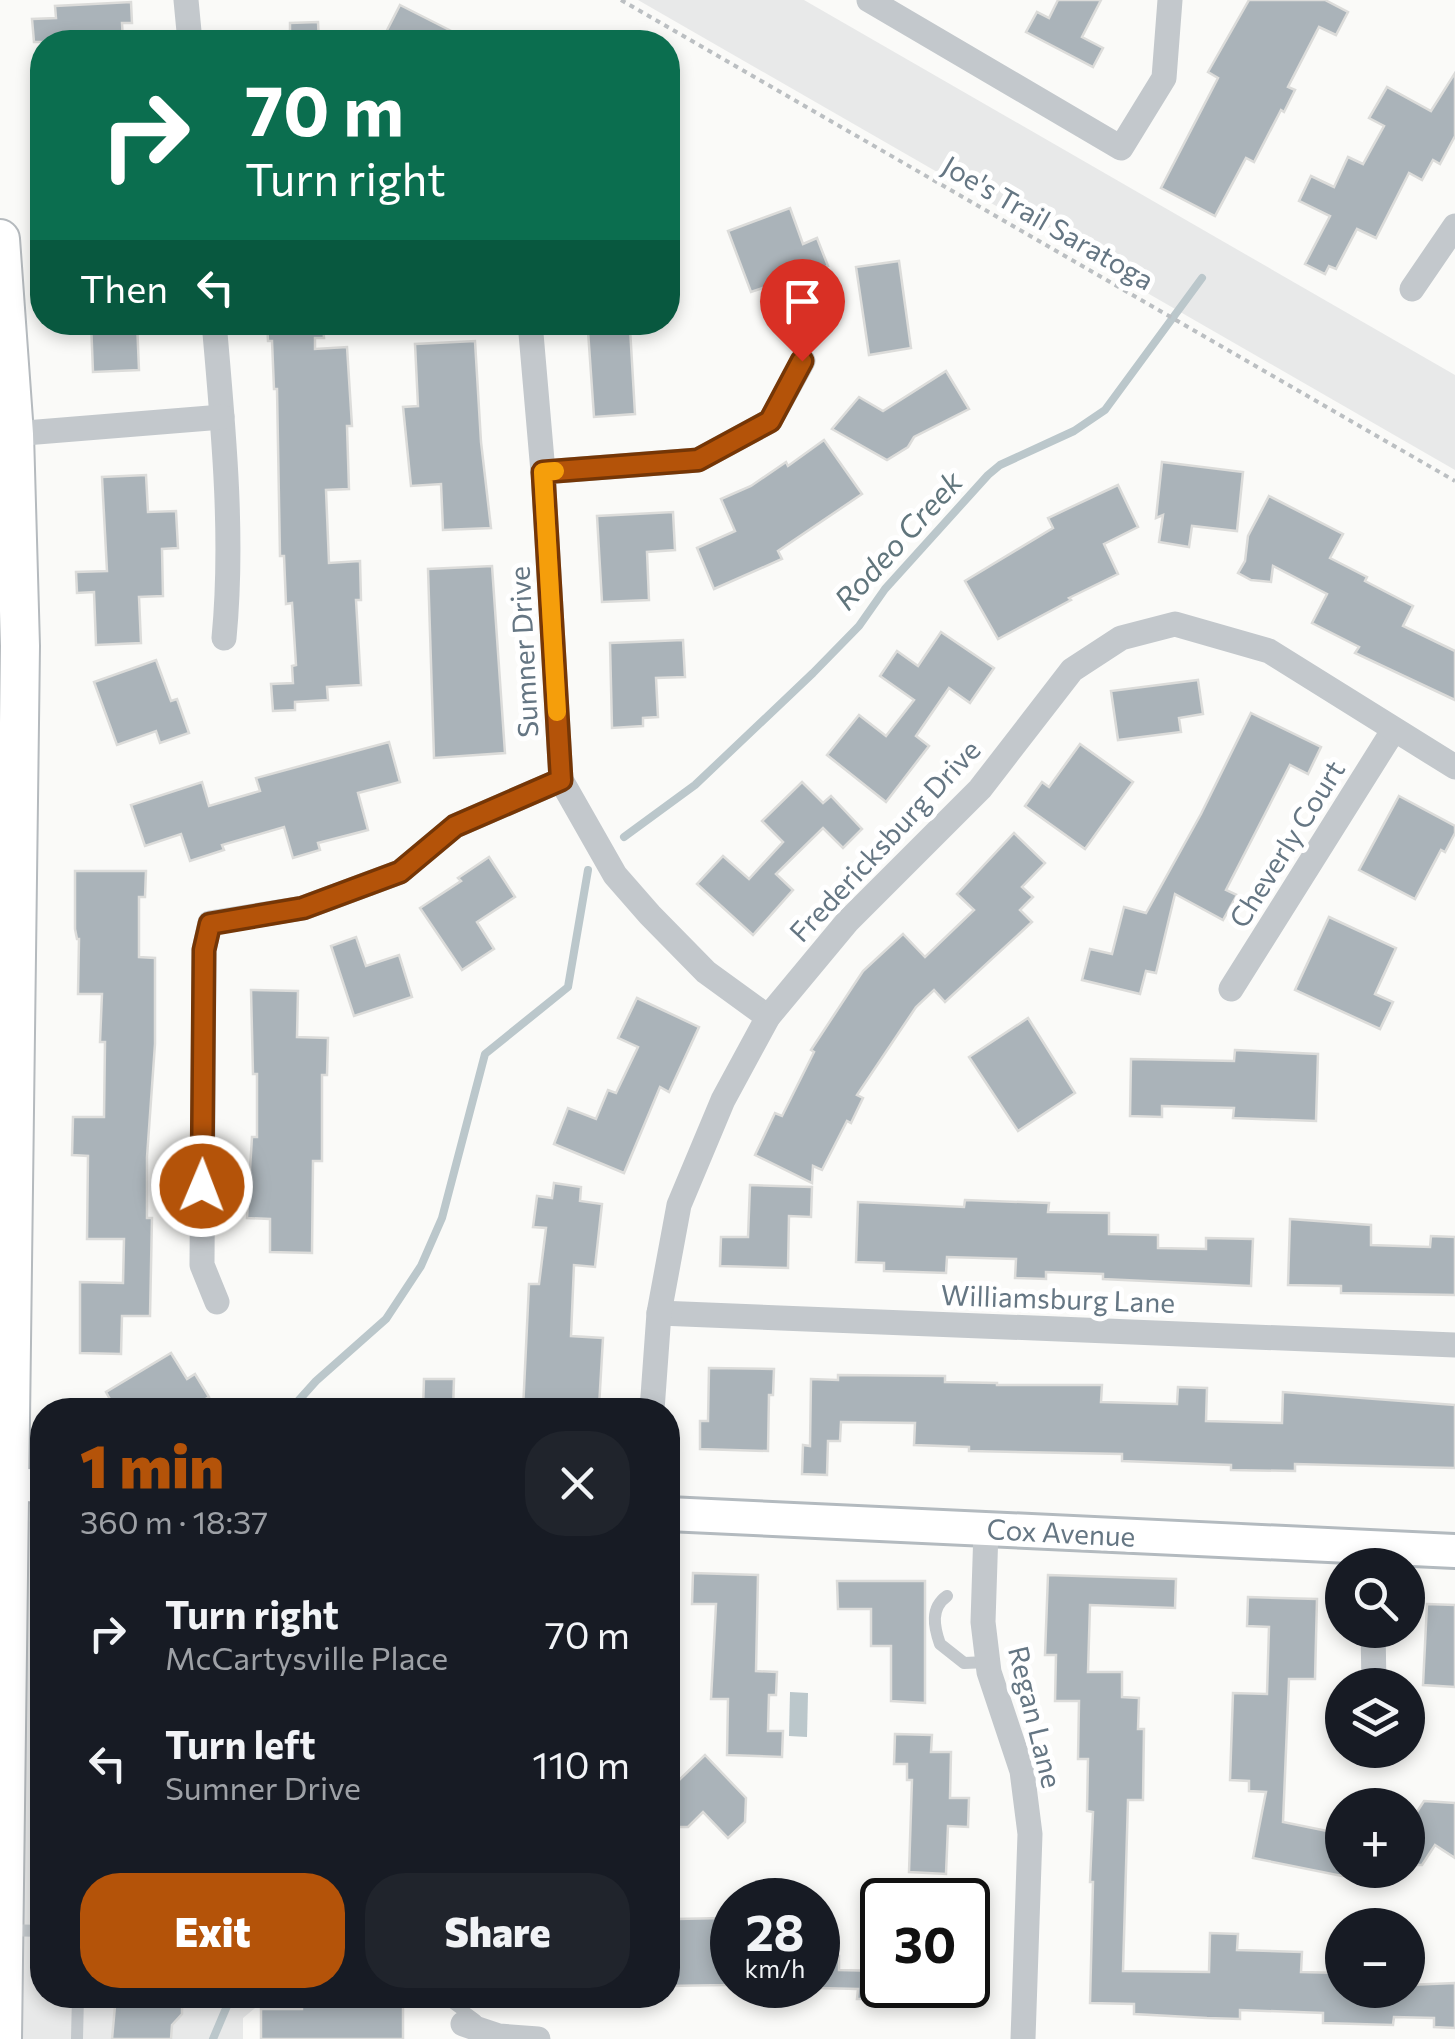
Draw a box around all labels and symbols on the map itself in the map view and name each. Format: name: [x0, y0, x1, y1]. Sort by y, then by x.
street label: Joe's Trail Saratoga: [937, 148, 1160, 296]
pin: [760, 259, 845, 362]
water label: Rodeo Creek: [825, 462, 970, 616]
street label: Sumner Drive: [502, 566, 544, 739]
street label: Fredericksburg Drive: [782, 732, 987, 948]
street label: Cheverly Court: [1221, 754, 1351, 933]
position arrow: [150, 1134, 254, 1238]
street label: Williamsburg Lane: [940, 1277, 1176, 1319]
street label: Cox Avenue: [986, 1511, 1136, 1553]
street label: Regan Lane: [1002, 1642, 1070, 1791]
speed limit sign: 30: [860, 1878, 990, 2008]

